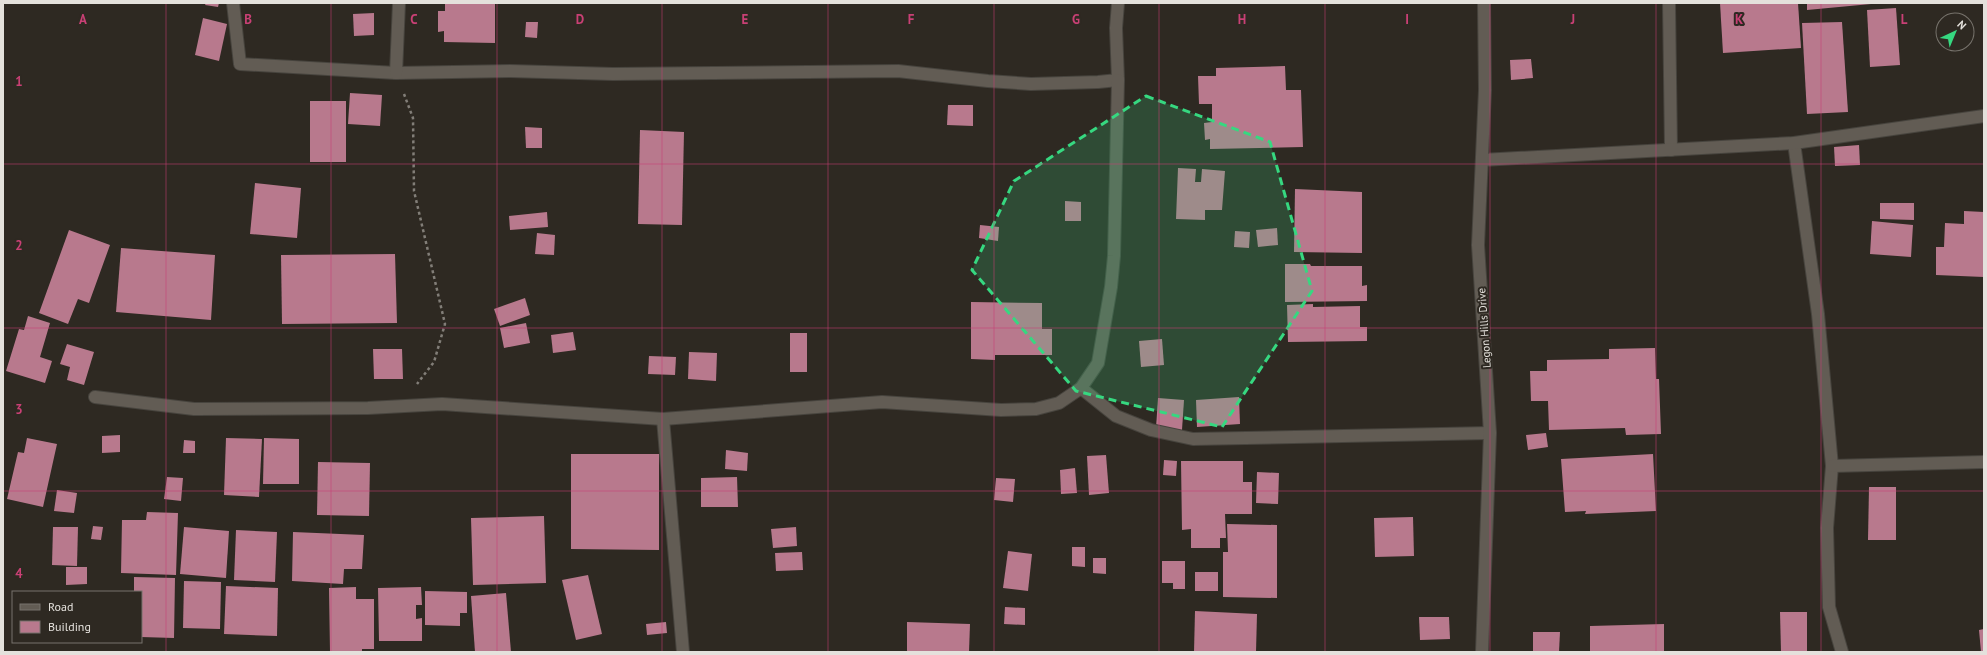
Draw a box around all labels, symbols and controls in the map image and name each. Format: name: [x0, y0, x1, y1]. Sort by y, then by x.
text: A: [79, 11, 87, 28]
text: B: [244, 11, 252, 28]
text: C: [410, 11, 418, 28]
text: D: [576, 11, 584, 28]
text: E: [742, 11, 749, 28]
text: F: [908, 11, 915, 28]
text: G: [1072, 11, 1080, 28]
text: H: [1238, 11, 1246, 28]
text: I: [1405, 11, 1409, 28]
text: J: [1570, 11, 1575, 28]
text: K: [1735, 11, 1743, 28]
text: L: [1901, 11, 1908, 28]
north arrow: [1935, 12, 1975, 52]
text: N: [1954, 17, 1969, 32]
text: 1: [15, 73, 23, 90]
text: 2: [15, 237, 23, 254]
street label: Legon Hills Drive: [1474, 287, 1494, 369]
text: 3: [15, 401, 23, 418]
text: 4: [15, 565, 23, 582]
legend: [12, 591, 142, 643]
text: Road: [48, 599, 73, 614]
text: Building: [48, 619, 91, 634]

